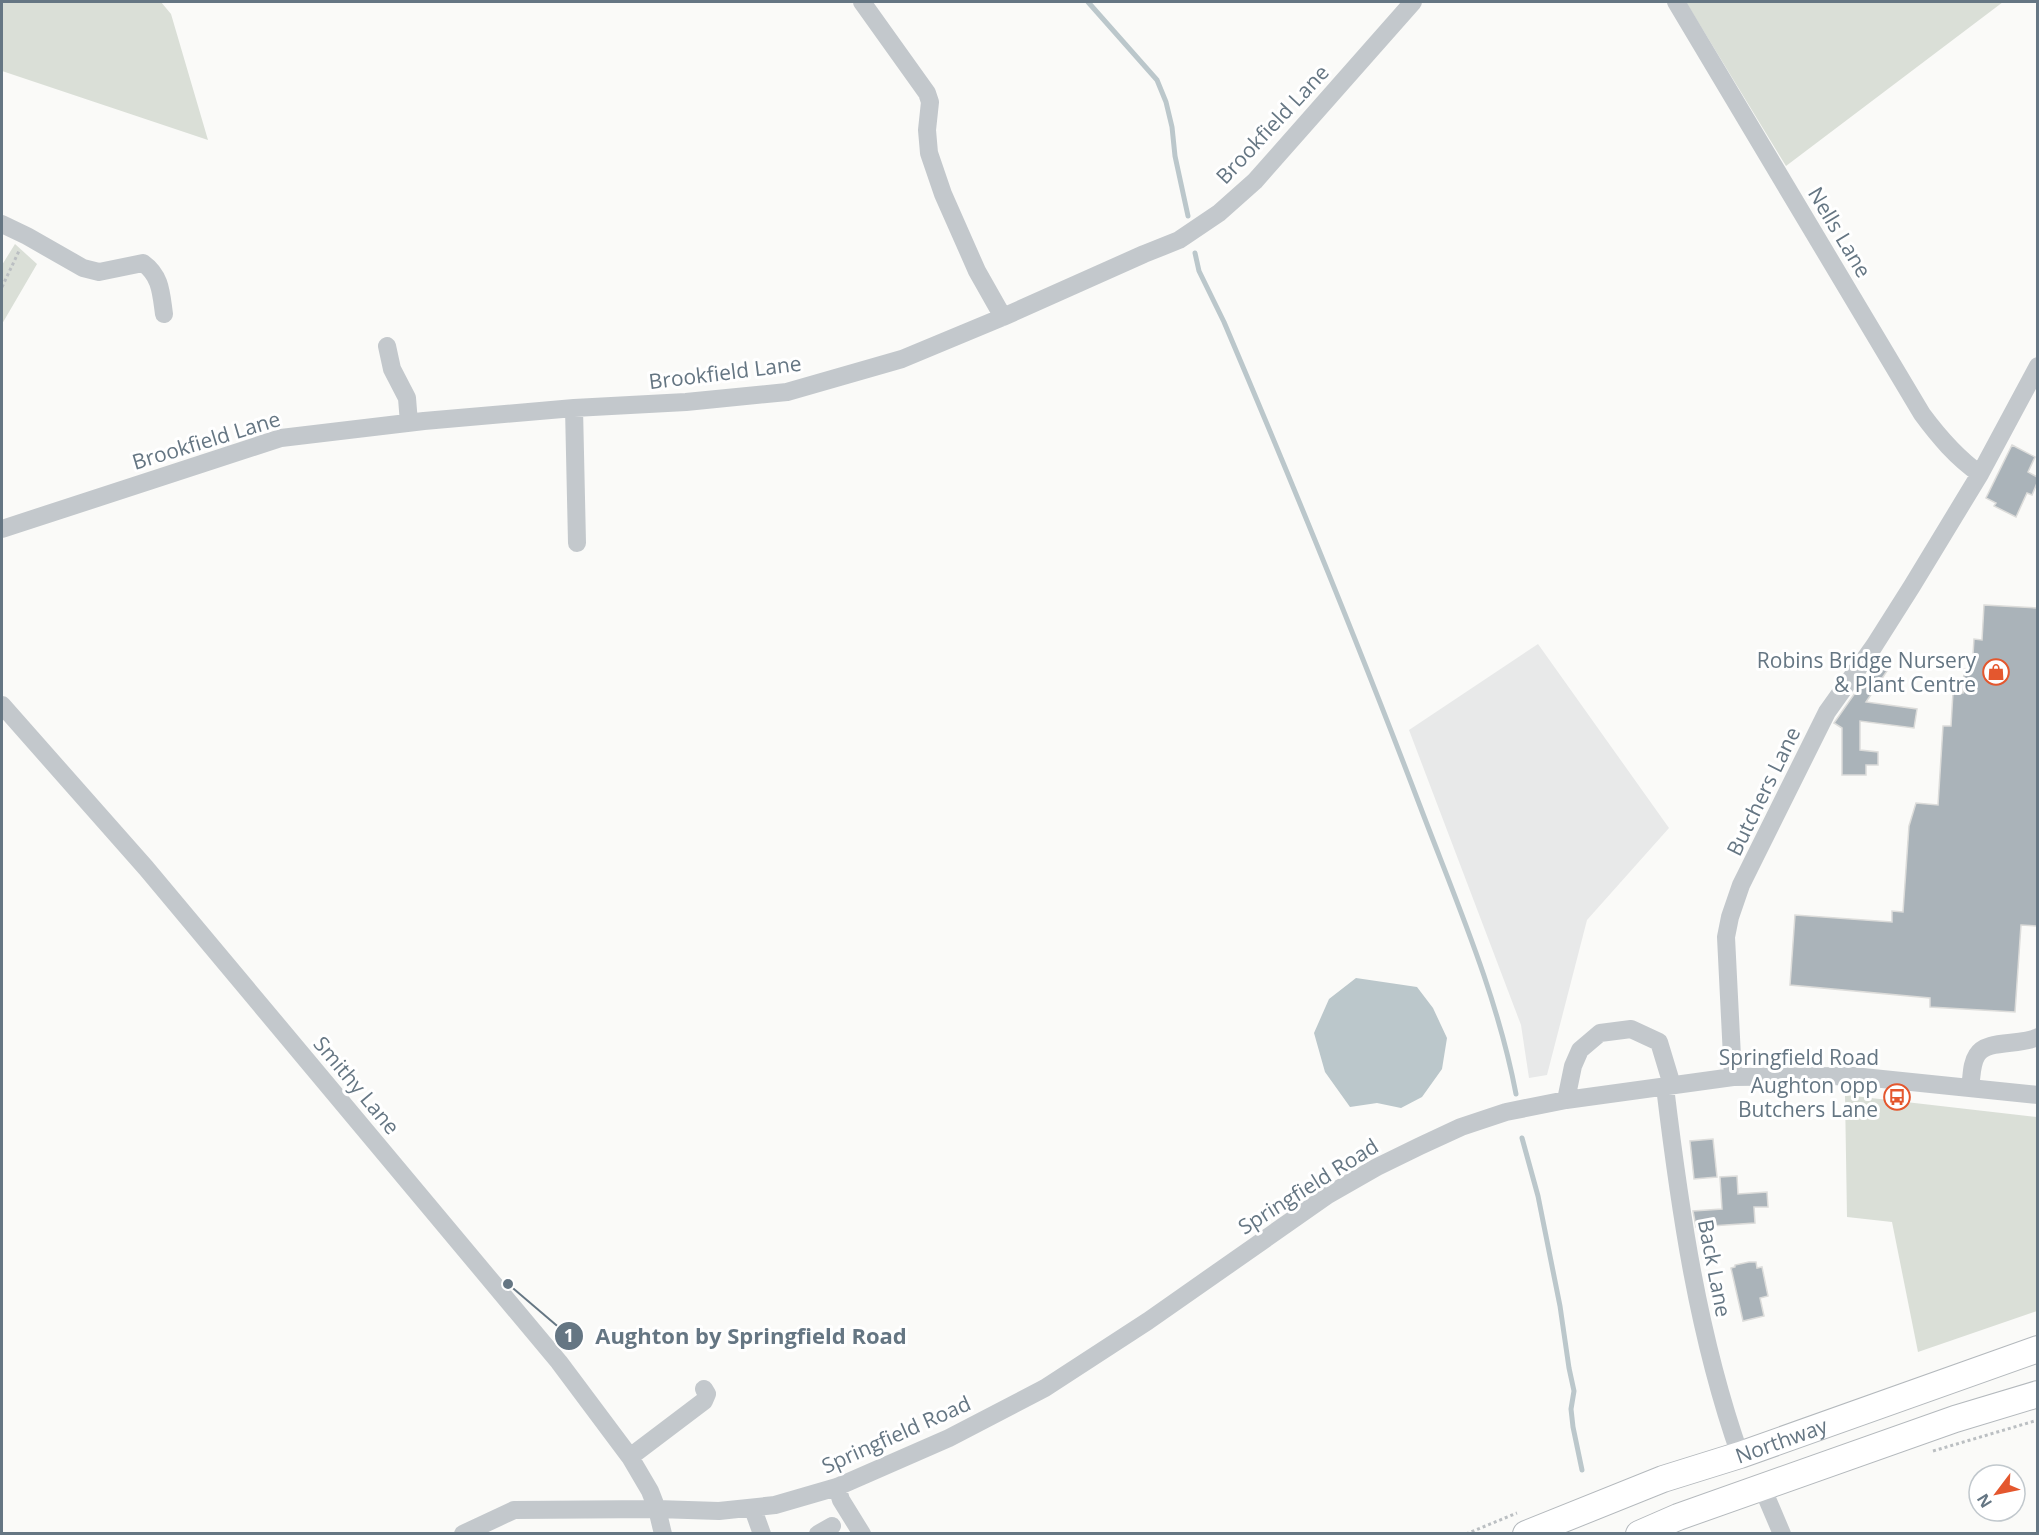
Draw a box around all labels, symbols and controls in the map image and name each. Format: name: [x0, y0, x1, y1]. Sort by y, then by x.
street label: Brookfield Lane: [1209, 58, 1335, 190]
street label: Nells Lane: [1802, 182, 1878, 282]
street label: Brookfield Lane: [647, 349, 803, 395]
street label: Brookfield Lane: [129, 404, 283, 476]
place label: Robins Bridge Nursery & Plant Centre: [1757, 646, 1976, 698]
shop icon: Robins Bridge Nursery & Plant Centre: [1981, 657, 2011, 687]
street label: Butchers Lane: [1720, 722, 1806, 860]
street label: Smithy Lane: [308, 1030, 406, 1140]
street label: Springfield Road: [1719, 1043, 1879, 1071]
place label: Aughton opp Butchers Lane: [1738, 1071, 1878, 1123]
bus stop icon: Aughton opp Butchers Lane: [1882, 1082, 1912, 1112]
street label: Springfield Road: [1233, 1132, 1383, 1240]
street label: Back Lane: [1692, 1217, 1738, 1319]
callout: Aughton by Springfield Road: [554, 1316, 919, 1356]
text: Aughton by Springfield Road: [595, 1320, 907, 1350]
text: 1: [564, 1323, 574, 1347]
street label: Springfield Road: [817, 1389, 975, 1479]
street label: Northway: [1731, 1411, 1832, 1470]
north arrow: [1967, 1463, 2027, 1523]
text: N: [1972, 1490, 1997, 1512]

